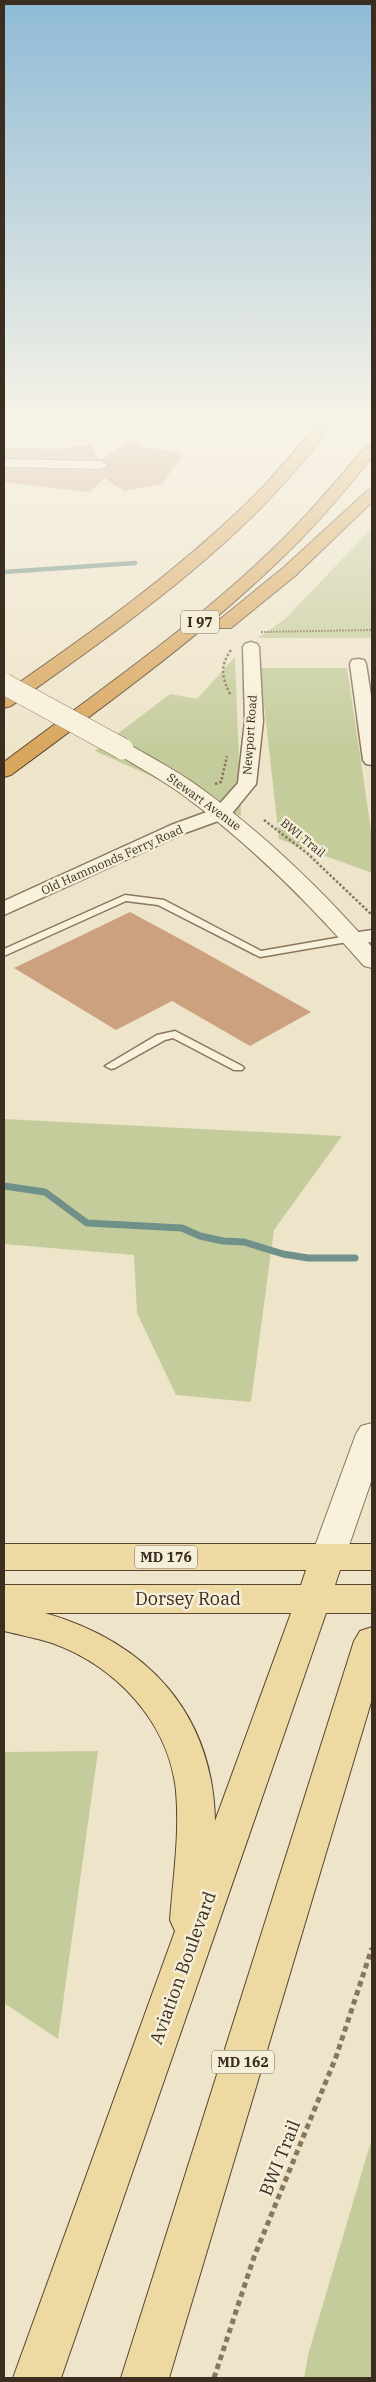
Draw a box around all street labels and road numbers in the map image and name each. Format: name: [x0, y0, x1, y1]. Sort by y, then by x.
road number: I 97: [181, 610, 219, 634]
street label: Newport Road: [239, 694, 260, 776]
street label: Stewart Avenue: [164, 770, 244, 834]
street label: BWI Trail: [278, 815, 329, 860]
street label: Old Hammonds Ferry Road: [39, 821, 185, 898]
road number: MD 176: [135, 1545, 197, 1568]
street label: Dorsey Road: [135, 1587, 241, 1610]
street label: Aviation Boulevard: [144, 1888, 221, 2048]
road number: MD 162: [212, 2050, 274, 2074]
street label: BWI Trail: [254, 2117, 305, 2199]

